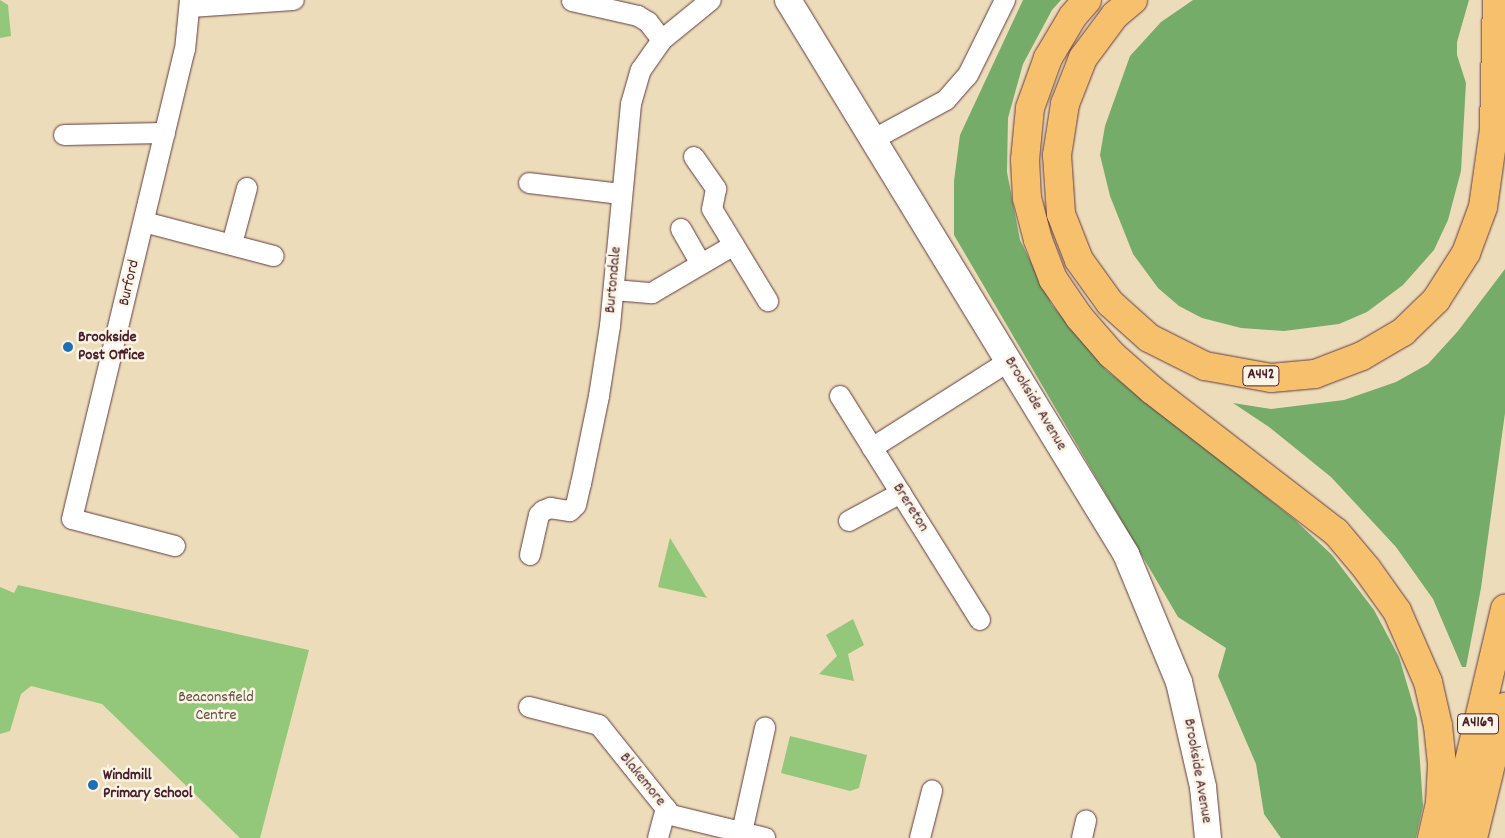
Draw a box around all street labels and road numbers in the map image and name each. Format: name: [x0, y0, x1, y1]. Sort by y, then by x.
street label: Burtondale: [602, 246, 626, 314]
street label: Burford: [115, 258, 145, 308]
street label: Brookside Avenue: [999, 354, 1071, 454]
road number: A442: [1242, 364, 1280, 388]
street label: Brereton: [888, 480, 932, 536]
road number: A4169: [1457, 712, 1499, 736]
street label: Brookside Avenue: [1178, 717, 1216, 825]
street label: Blakemore: [615, 749, 669, 811]

